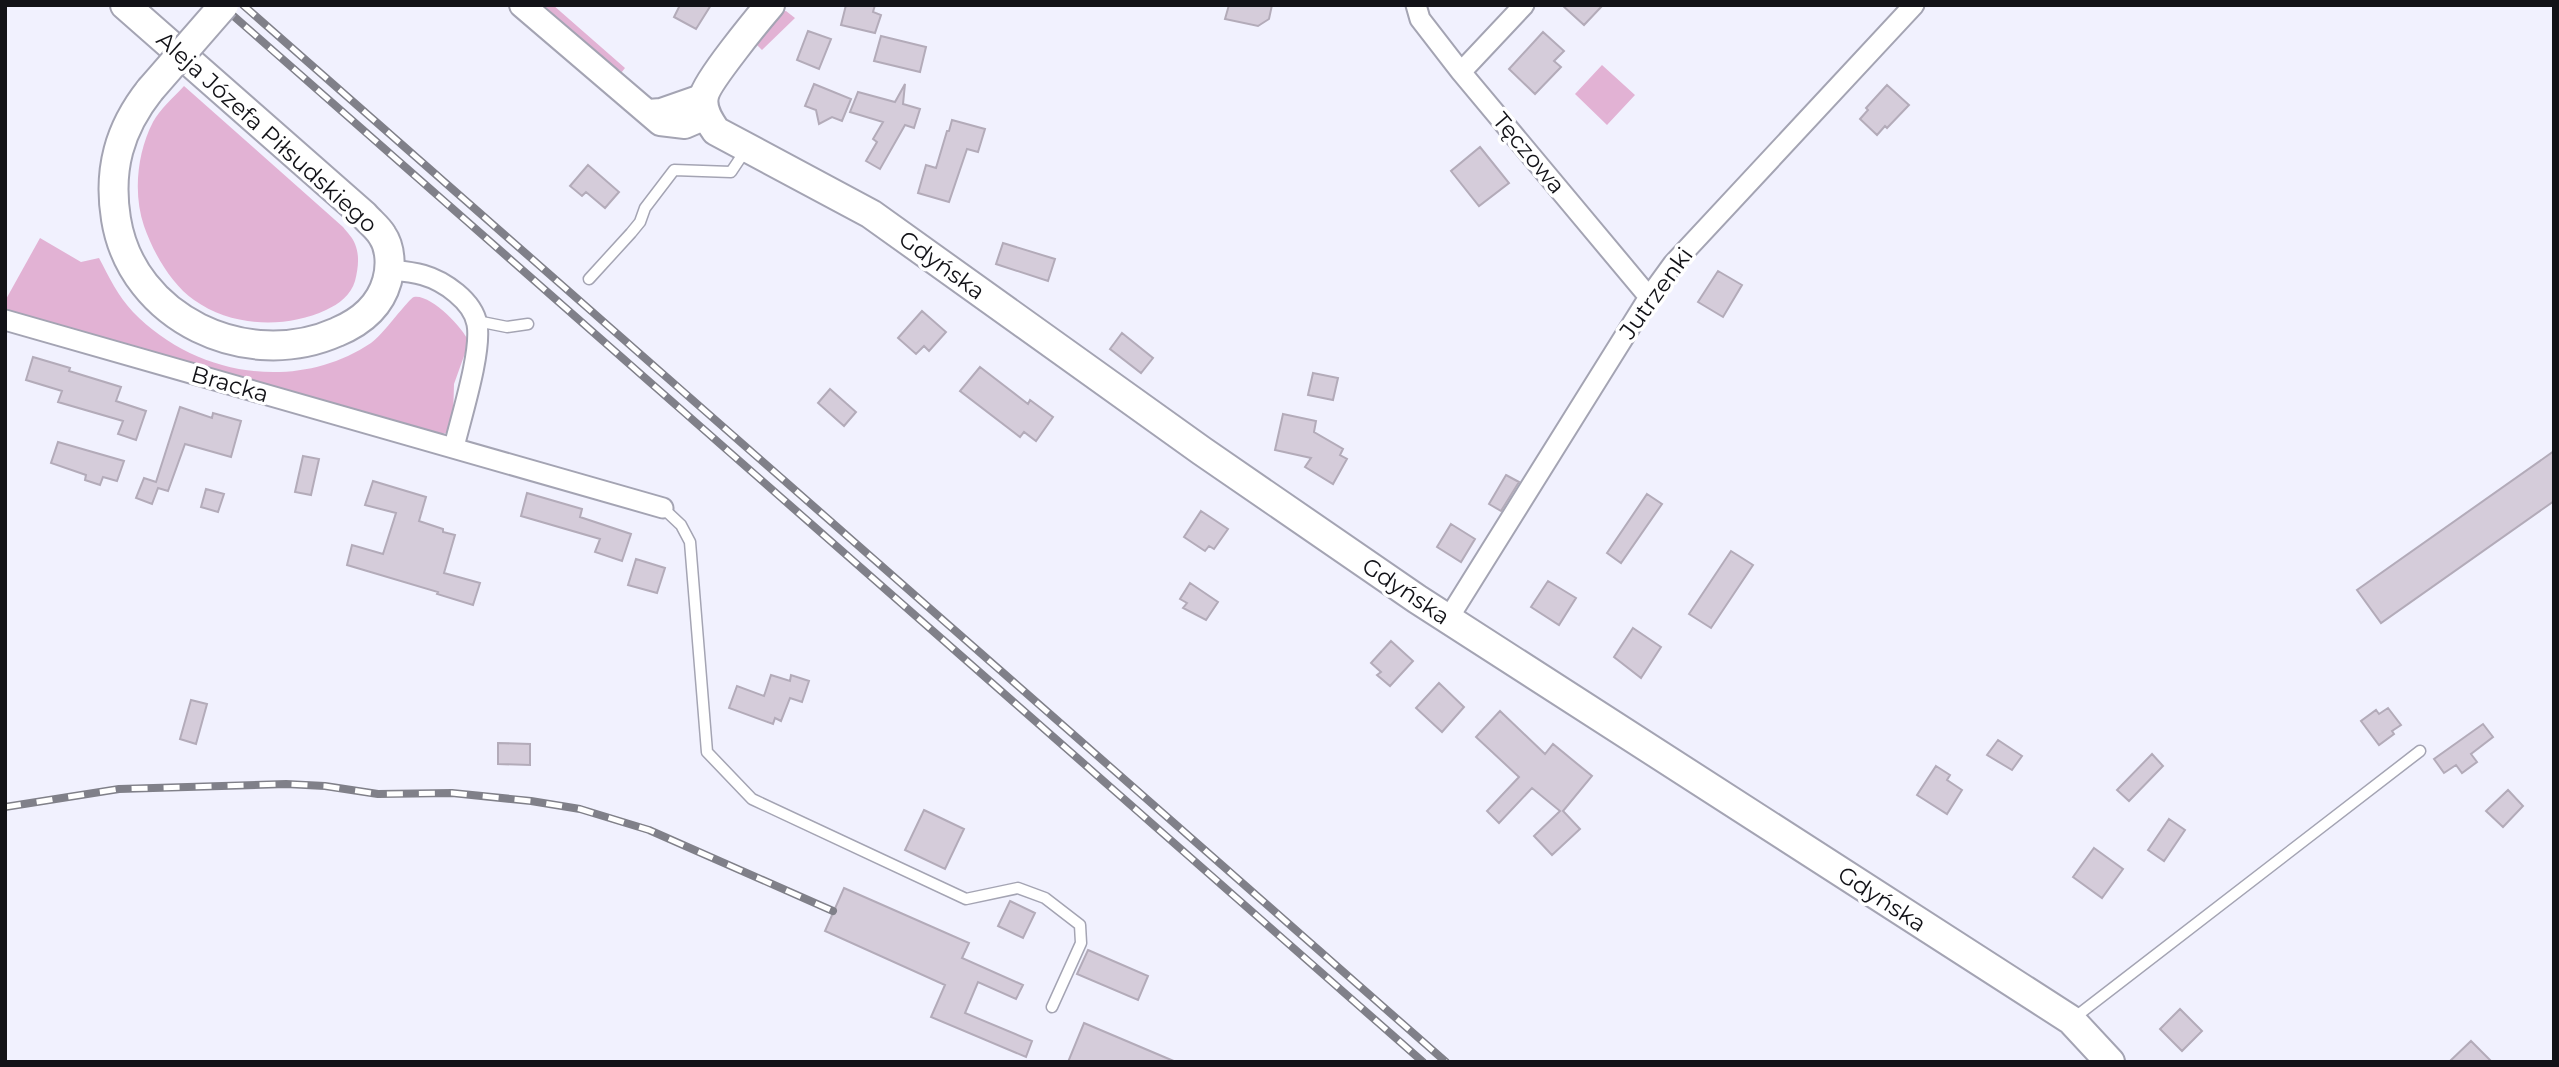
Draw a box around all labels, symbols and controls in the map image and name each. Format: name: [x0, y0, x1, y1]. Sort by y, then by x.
street label: Aleja Józefa Piłsudskiego: [151, 25, 383, 239]
street label: Tęczowa: [1487, 107, 1571, 199]
street label: Gdyńska: [893, 224, 991, 306]
street label: Jutrzenki: [1613, 242, 1699, 345]
street label: Bracka: [188, 360, 272, 408]
street label: Gdyńska: [1357, 552, 1455, 630]
street label: Gdyńska: [1833, 860, 1931, 938]

